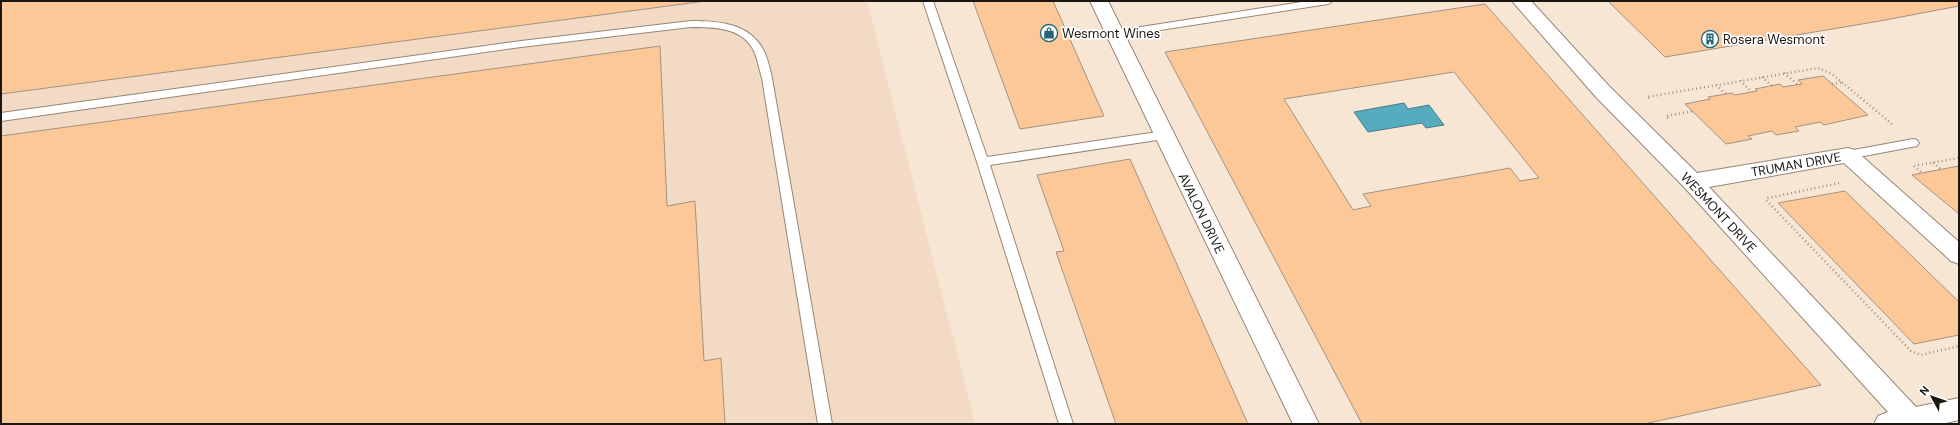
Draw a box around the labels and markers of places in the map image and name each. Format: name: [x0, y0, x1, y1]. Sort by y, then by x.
shop icon: Wesmont Wines: [1039, 23, 1059, 43]
place label: Wesmont Wines: [1062, 25, 1160, 42]
building icon: Rosera Wesmont: [1700, 29, 1720, 49]
place label: Rosera Wesmont: [1723, 31, 1825, 48]

